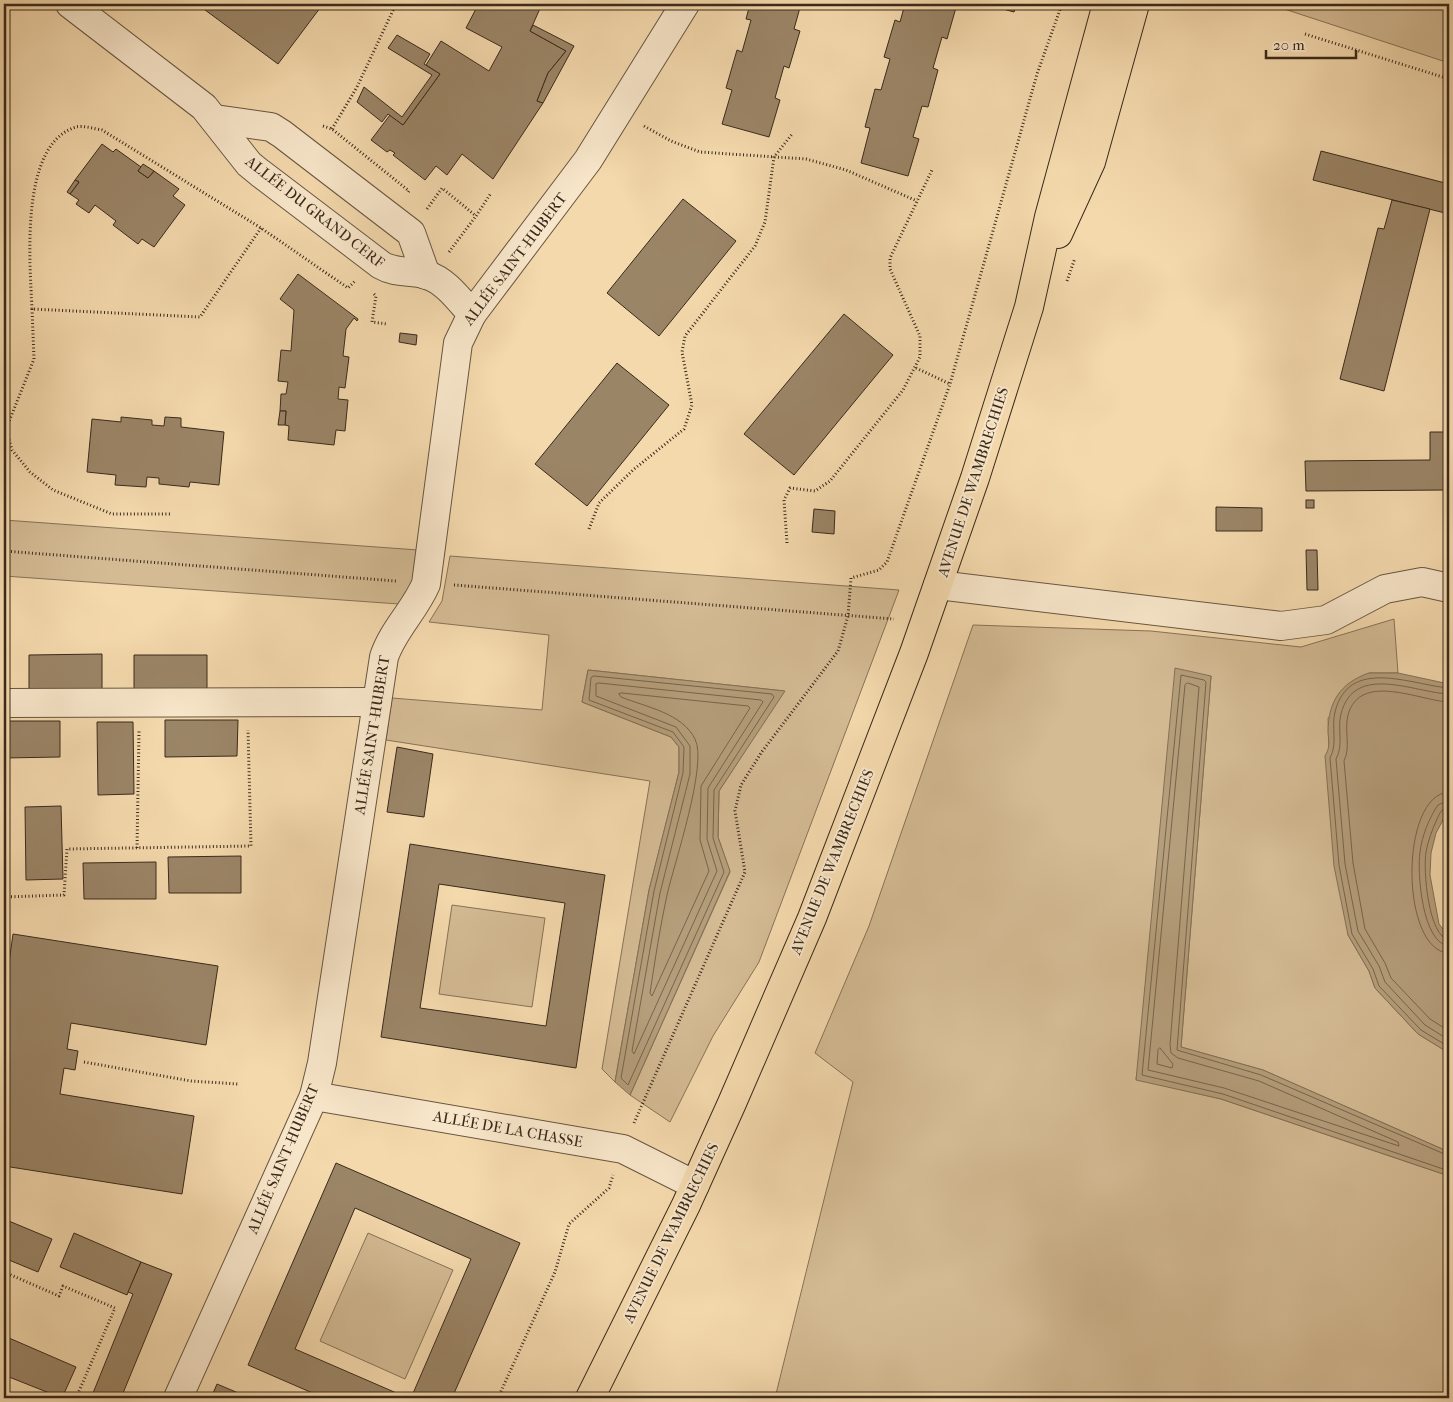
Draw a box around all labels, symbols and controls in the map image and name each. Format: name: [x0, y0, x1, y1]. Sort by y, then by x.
scale bar: [1266, 28, 1356, 60]
text: 20 m: [1273, 36, 1305, 54]
street label: ALLÉE DU GRAND CERF: [241, 152, 388, 272]
street label: ALLÉE SAINT-HUBERT: [459, 189, 571, 329]
street label: AVENUE DE WAMBRECHIES: [933, 385, 1012, 580]
street label: ALLÉE SAINT-HUBERT: [350, 653, 394, 817]
street label: AVENUE DE WAMBRECHIES: [786, 766, 878, 958]
street label: ALLÉE SAINT-HUBERT: [243, 1081, 323, 1237]
street label: ALLÉE DE LA CHASSE: [431, 1107, 584, 1151]
street label: AVENUE DE WAMBRECHIES: [619, 1140, 723, 1327]

